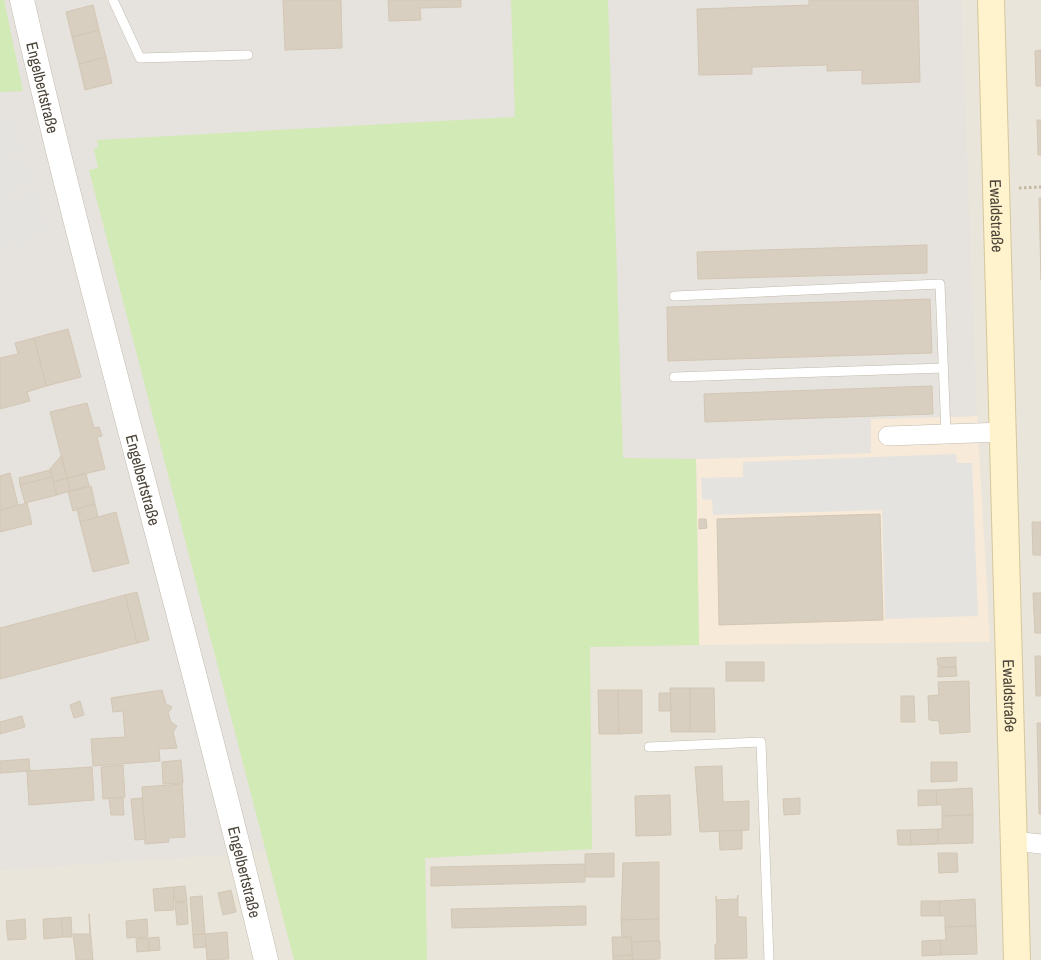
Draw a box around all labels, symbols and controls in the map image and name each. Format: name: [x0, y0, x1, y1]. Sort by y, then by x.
street label: Engelbertstraße: [21, 40, 64, 136]
street label: Ewaldstraße: [985, 179, 1009, 253]
street label: Engelbertstraße: [121, 432, 166, 528]
street label: Ewaldstraße: [998, 659, 1022, 733]
street label: Engelbertstraße: [223, 824, 266, 920]

